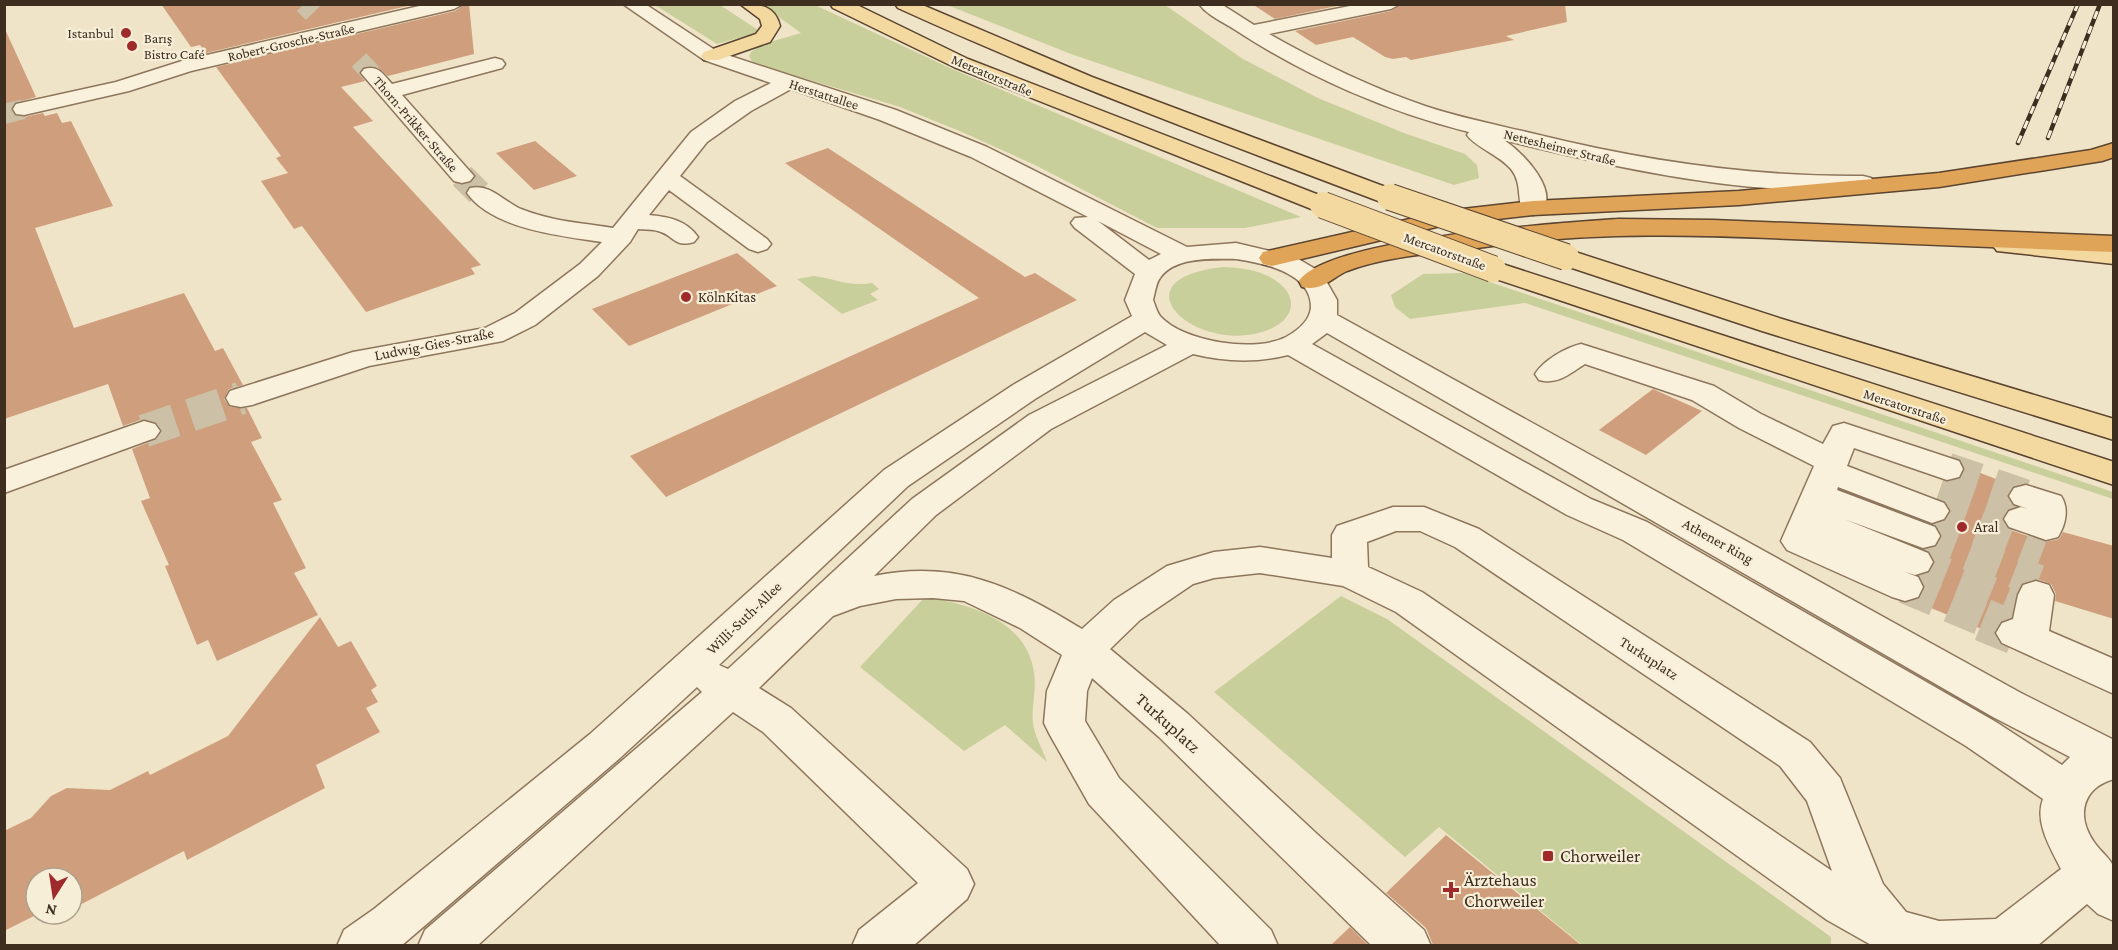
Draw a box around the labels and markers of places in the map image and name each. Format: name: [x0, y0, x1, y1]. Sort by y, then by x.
place label: Istanbul: [67, 25, 114, 41]
marker: Istanbul: [119, 26, 133, 40]
place label: Barış Bistro Café: [144, 30, 205, 62]
marker: Barış Bistro Café: [125, 39, 139, 53]
place label: KölnKitas: [698, 289, 756, 305]
marker: KölnKitas: [679, 290, 693, 304]
place label: Aral: [1974, 519, 1999, 535]
marker: Aral: [1955, 520, 1969, 534]
place label: Chorweiler: [1560, 846, 1641, 866]
marker: Chorweiler: [1541, 849, 1555, 863]
place label: Ärztehaus Chorweiler: [1464, 870, 1545, 911]
marker: Ärztehaus Chorweiler: [1442, 881, 1460, 899]

